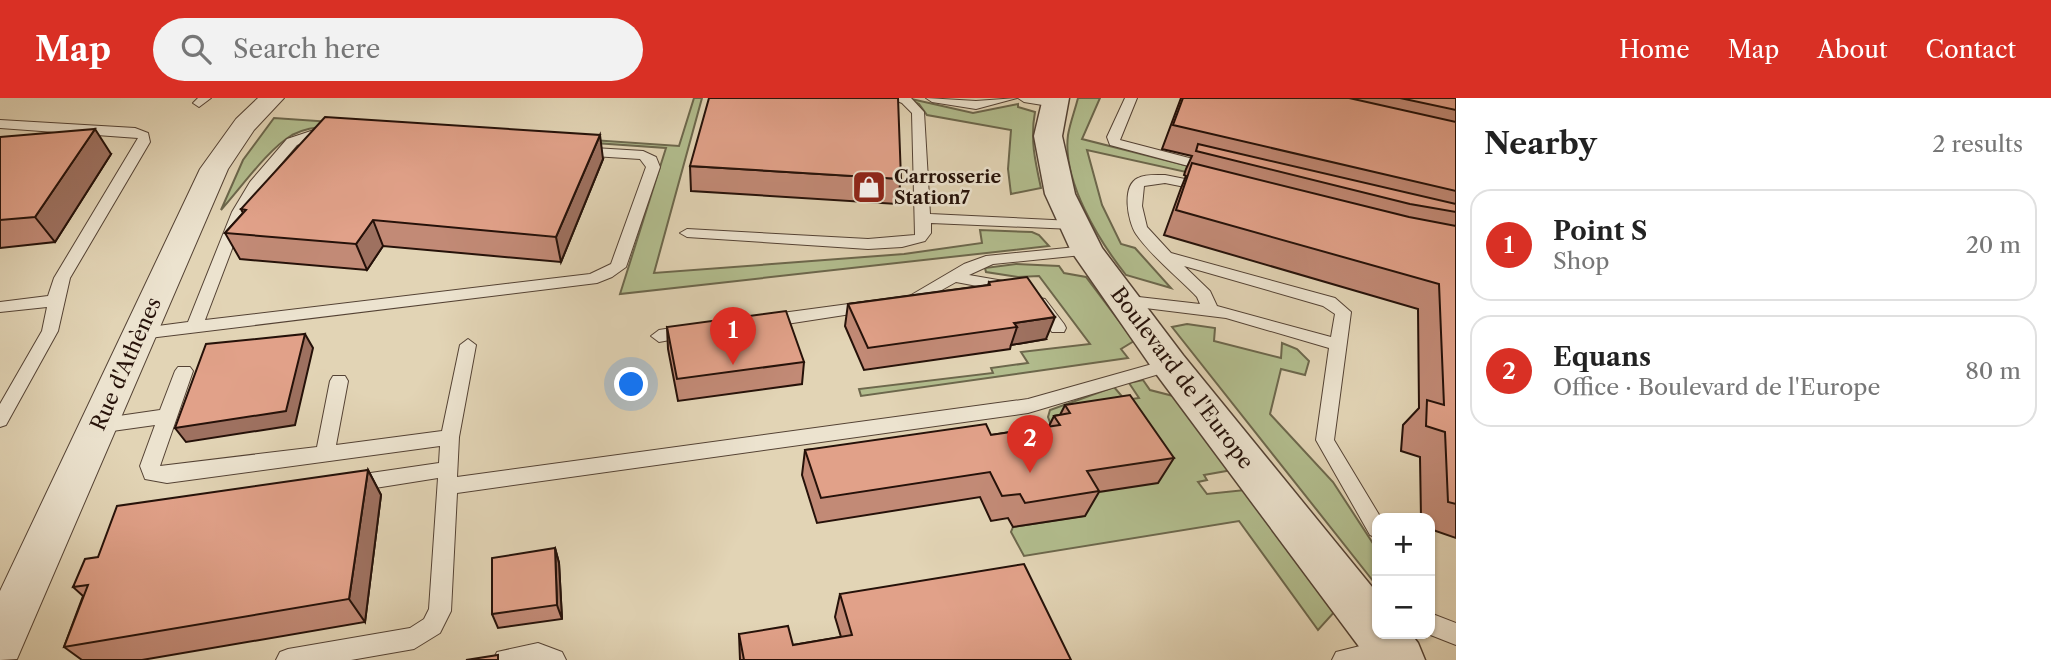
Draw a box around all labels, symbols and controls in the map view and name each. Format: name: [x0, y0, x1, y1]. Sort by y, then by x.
search box: [153, 18, 643, 81]
text: Map: [35, 29, 111, 70]
icon: search: [177, 30, 215, 68]
text: Search here: [233, 33, 380, 65]
text: Home: [1619, 35, 1690, 64]
text: Map: [1728, 35, 1779, 64]
text: About: [1817, 35, 1888, 64]
text: Contact: [1926, 35, 2016, 64]
text: Nearby: [1484, 125, 1597, 162]
text: 2 results: [1932, 130, 2023, 158]
place label: Carrosserie Station7: [894, 166, 1001, 209]
shop icon: Carrosserie Station7: [850, 168, 888, 206]
text: Point S: [1553, 215, 1647, 247]
text: 1: [1504, 231, 1514, 259]
text: 20 m: [1966, 231, 2021, 259]
text: Shop: [1553, 247, 1609, 275]
street label: Boulevard de l'Europe: [1106, 282, 1259, 474]
street label: Rue d'Athènes: [85, 293, 166, 434]
pin: 1: [710, 307, 756, 365]
text: Equans: [1553, 341, 1651, 373]
text: 2: [1502, 357, 1516, 385]
text: 80 m: [1965, 357, 2021, 385]
your location: [614, 367, 648, 401]
text: Office · Boulevard de l'Europe: [1553, 373, 1880, 401]
pin: 2: [1007, 415, 1053, 473]
map controls: [1372, 513, 1435, 639]
button: +: [1372, 513, 1435, 576]
button: −: [1372, 576, 1435, 639]

